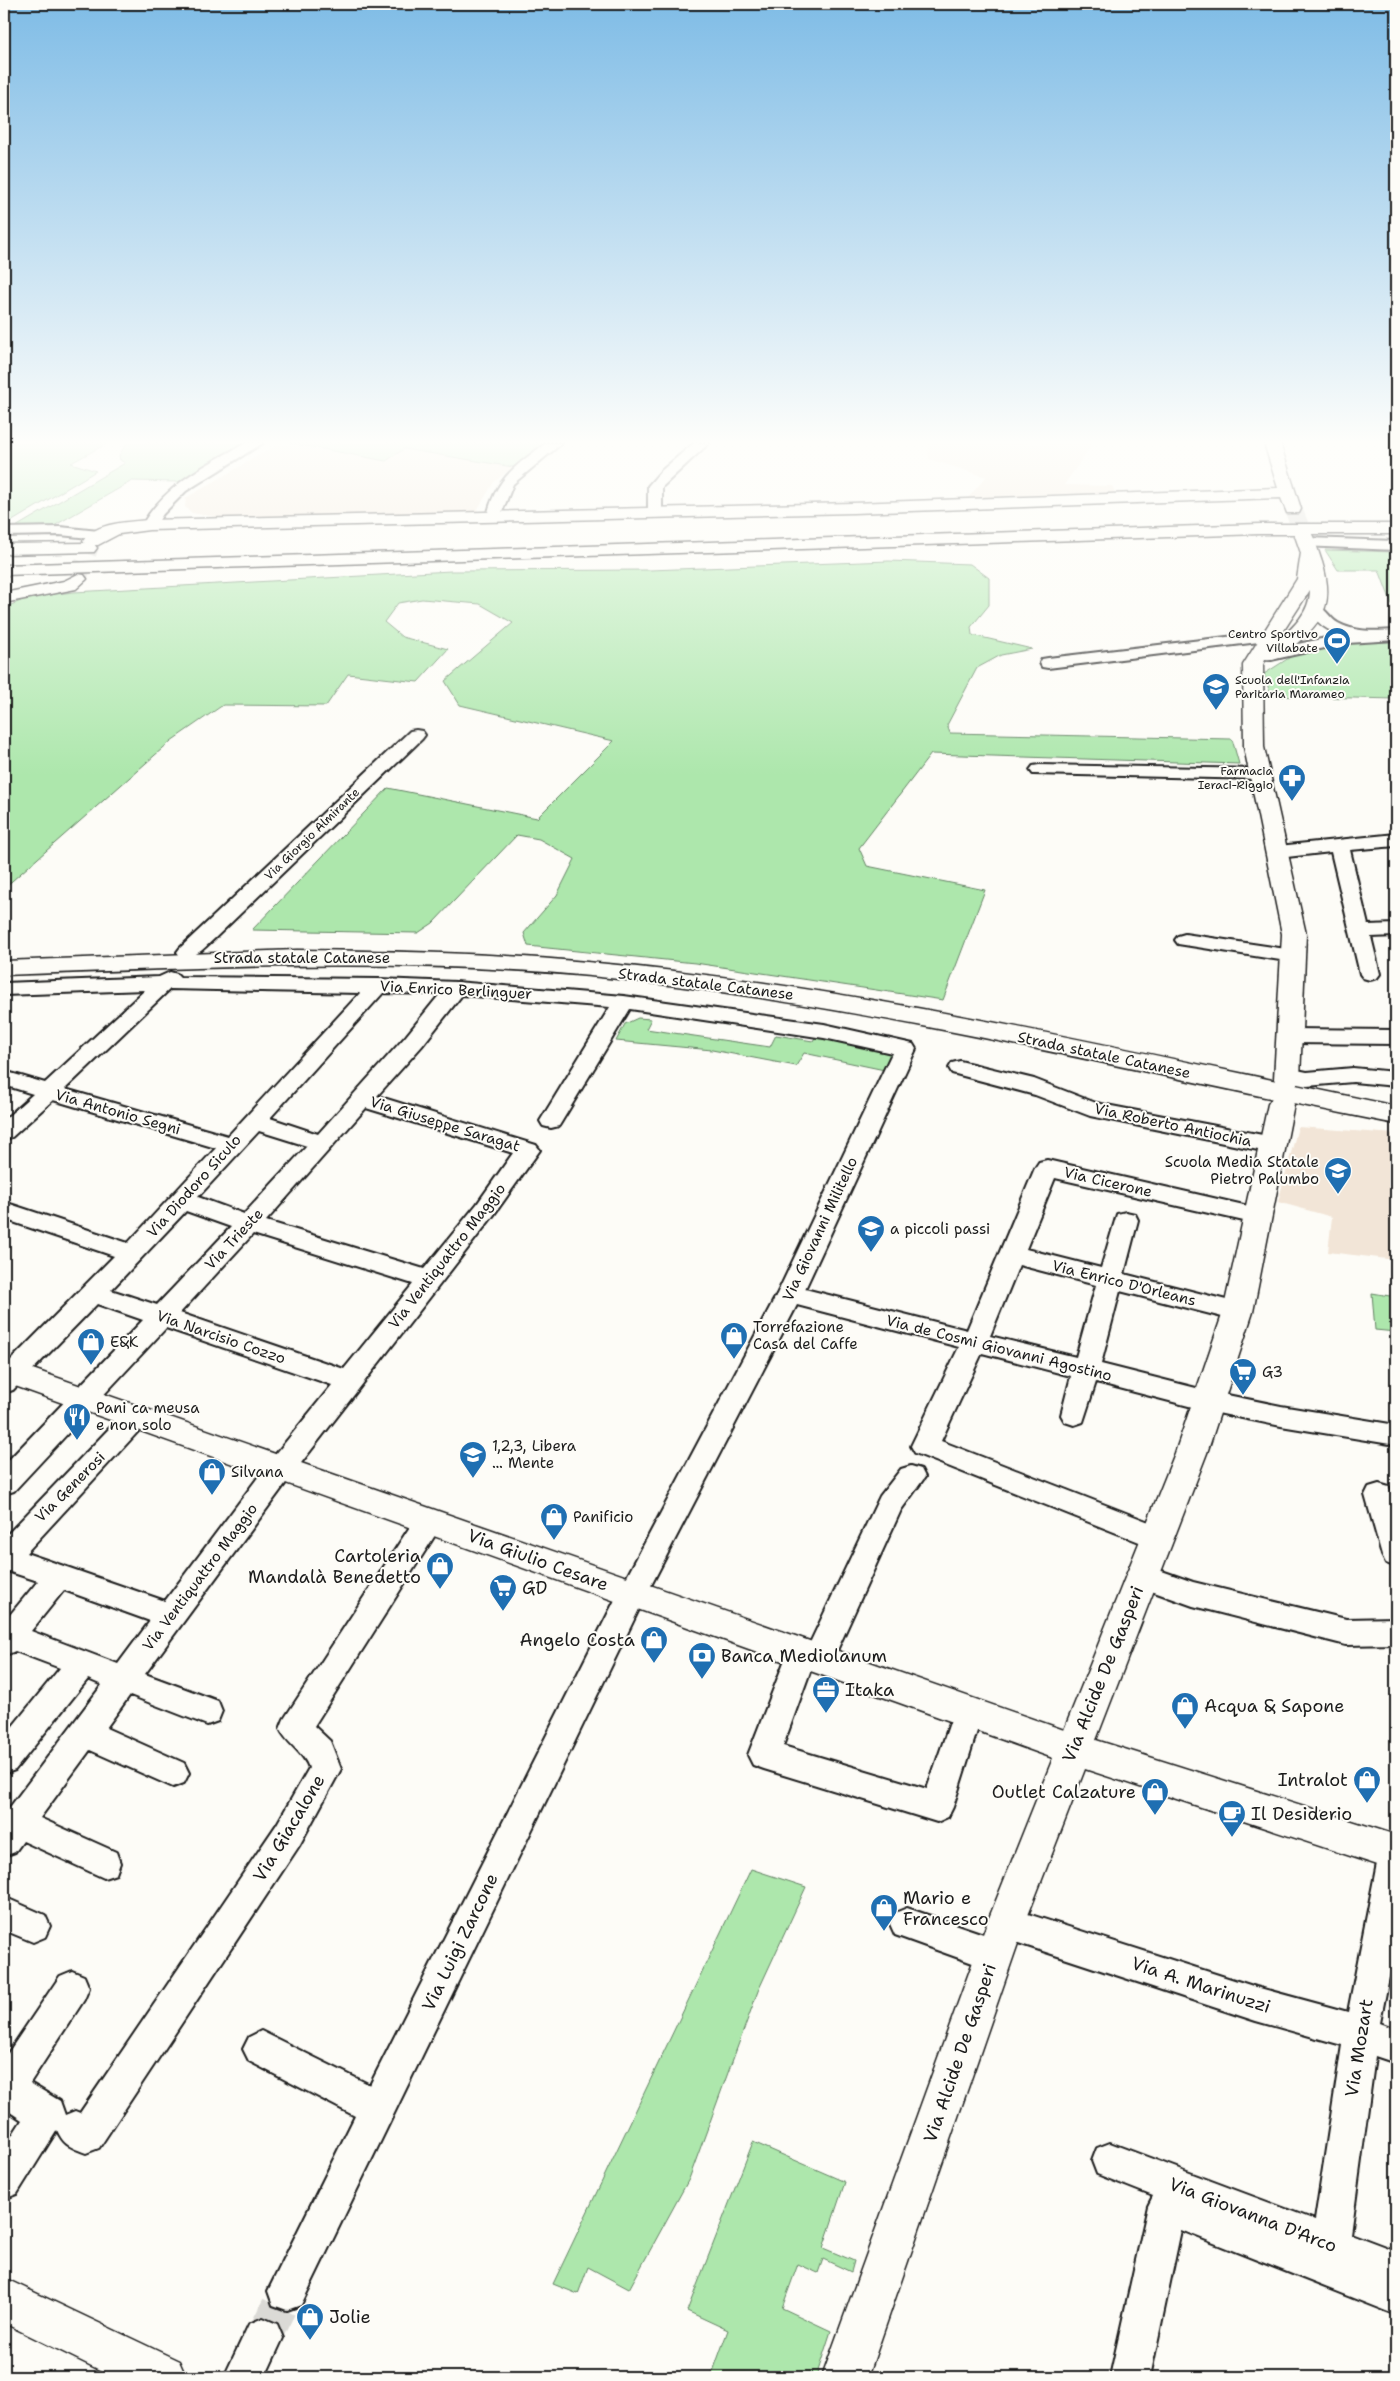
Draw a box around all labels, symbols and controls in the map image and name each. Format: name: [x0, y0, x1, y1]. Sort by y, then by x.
place label: Centro Sportivo Villabate: [1228, 626, 1318, 656]
sports icon: Centro Sportivo Villabate: [1322, 626, 1352, 665]
school or university icon: Scuola dell'Infanzia Paritaria Marameo: [1201, 672, 1231, 711]
place label: Scuola dell'Infanzia Paritaria Marameo: [1235, 672, 1350, 702]
place label: Farmacia Ieraci-Riggio: [1198, 763, 1274, 793]
pharmacy icon: Farmacia Ieraci-Riggio: [1277, 763, 1307, 802]
street label: Via Giorgio Almirante: [261, 784, 363, 884]
street label: Strada statale Catanese: [214, 948, 390, 968]
street label: Strada statale Catanese: [617, 963, 795, 1005]
street label: Via Enrico Berlinguer: [379, 976, 533, 1004]
street label: Strada statale Catanese: [1016, 1027, 1192, 1083]
street label: Via Antonio Segni: [53, 1085, 183, 1139]
street label: Via Giuseppe Saragat: [367, 1092, 523, 1156]
street label: Via Roberto Antiochia: [1092, 1099, 1254, 1152]
street label: Via Diodoro Siculo: [142, 1130, 246, 1242]
place label: Scuola Media Statale Pietro Palumbo: [1165, 1152, 1319, 1189]
street label: Via Giovanni Militello: [778, 1154, 862, 1304]
school or university icon: Scuola Media Statale Pietro Palumbo: [1323, 1156, 1353, 1195]
street label: Via Cicerone: [1062, 1162, 1154, 1202]
street label: Via Ventiquattro Maggio: [384, 1179, 510, 1333]
street label: Via Trieste: [200, 1204, 268, 1274]
school or university icon: a piccoli passi: [856, 1214, 886, 1253]
place label: a piccoli passi: [890, 1219, 990, 1239]
street label: Via Enrico D'Orleans: [1050, 1255, 1198, 1311]
street label: Via Narcisio Cozzo: [154, 1306, 288, 1368]
street label: Via de Cosmi Giovanni Agostino: [884, 1310, 1114, 1386]
place label: Torrefazione Casa del Caffe: [753, 1317, 858, 1354]
shop icon: Torrefazione Casa del Caffe: [719, 1321, 749, 1360]
shop icon: E&K: [76, 1327, 106, 1366]
place label: E&K: [110, 1332, 139, 1352]
supermarket icon: G3: [1228, 1357, 1258, 1396]
place label: G3: [1262, 1362, 1283, 1382]
place label: Pani ca meusa e non solo: [96, 1398, 200, 1435]
restaurant icon: Pani ca meusa e non solo: [62, 1402, 92, 1441]
place label: 1,2,3, Libera ... Mente: [492, 1436, 577, 1473]
school or university icon: 1,2,3, Libera ... Mente: [458, 1440, 488, 1479]
street label: Via Generosi: [30, 1447, 110, 1527]
shop icon: Silvana: [197, 1457, 227, 1496]
place label: Silvana: [231, 1462, 284, 1482]
street label: Via Ventiquattro Maggio: [138, 1499, 262, 1655]
shop icon: Panificio: [539, 1502, 569, 1541]
place label: Panificio: [573, 1507, 633, 1527]
street label: Via Giulio Cesare: [464, 1523, 612, 1597]
place label: Cartoleria Mandalà Benedetto: [248, 1544, 421, 1589]
shop icon: Cartoleria Mandalà Benedetto: [425, 1551, 455, 1590]
supermarket icon: GD: [488, 1573, 518, 1612]
place label: GD: [522, 1576, 548, 1600]
street label: Via Alcide De Gasperi: [1057, 1582, 1149, 1766]
shop icon: Angelo Costa: [639, 1625, 669, 1664]
place label: Angelo Costa: [520, 1628, 635, 1652]
bank icon: Banca Mediolanum: [687, 1641, 717, 1680]
place label: Banca Mediolanum: [721, 1644, 887, 1668]
office icon: Itaka: [811, 1675, 841, 1714]
place label: Itaka: [845, 1678, 894, 1702]
shop icon: Acqua & Sapone: [1170, 1691, 1200, 1730]
place label: Acqua & Sapone: [1204, 1694, 1344, 1718]
shop icon: Intralot: [1352, 1765, 1382, 1804]
place label: Intralot: [1278, 1768, 1348, 1792]
street label: Via Giacalone: [248, 1770, 330, 1886]
shop icon: Outlet Calzature: [1140, 1777, 1170, 1816]
place label: Outlet Calzature: [992, 1780, 1136, 1804]
cafe icon: Il Desiderio: [1217, 1799, 1247, 1838]
place label: Il Desiderio: [1251, 1802, 1352, 1826]
street label: Via Luigi Zarcone: [416, 1869, 504, 2015]
place label: Mario e Francesco: [903, 1886, 989, 1931]
shop icon: Mario e Francesco: [869, 1893, 899, 1932]
street label: Via A. Marinuzzi: [1128, 1951, 1274, 2019]
street label: Via Alcide De Gasperi: [918, 1960, 1002, 2146]
street label: Via Mozart: [1339, 1997, 1379, 2099]
street label: Via Giovanna D'Arco: [1166, 2172, 1340, 2258]
shop icon: Jolie: [295, 2302, 325, 2341]
place label: Jolie: [329, 2305, 371, 2329]

